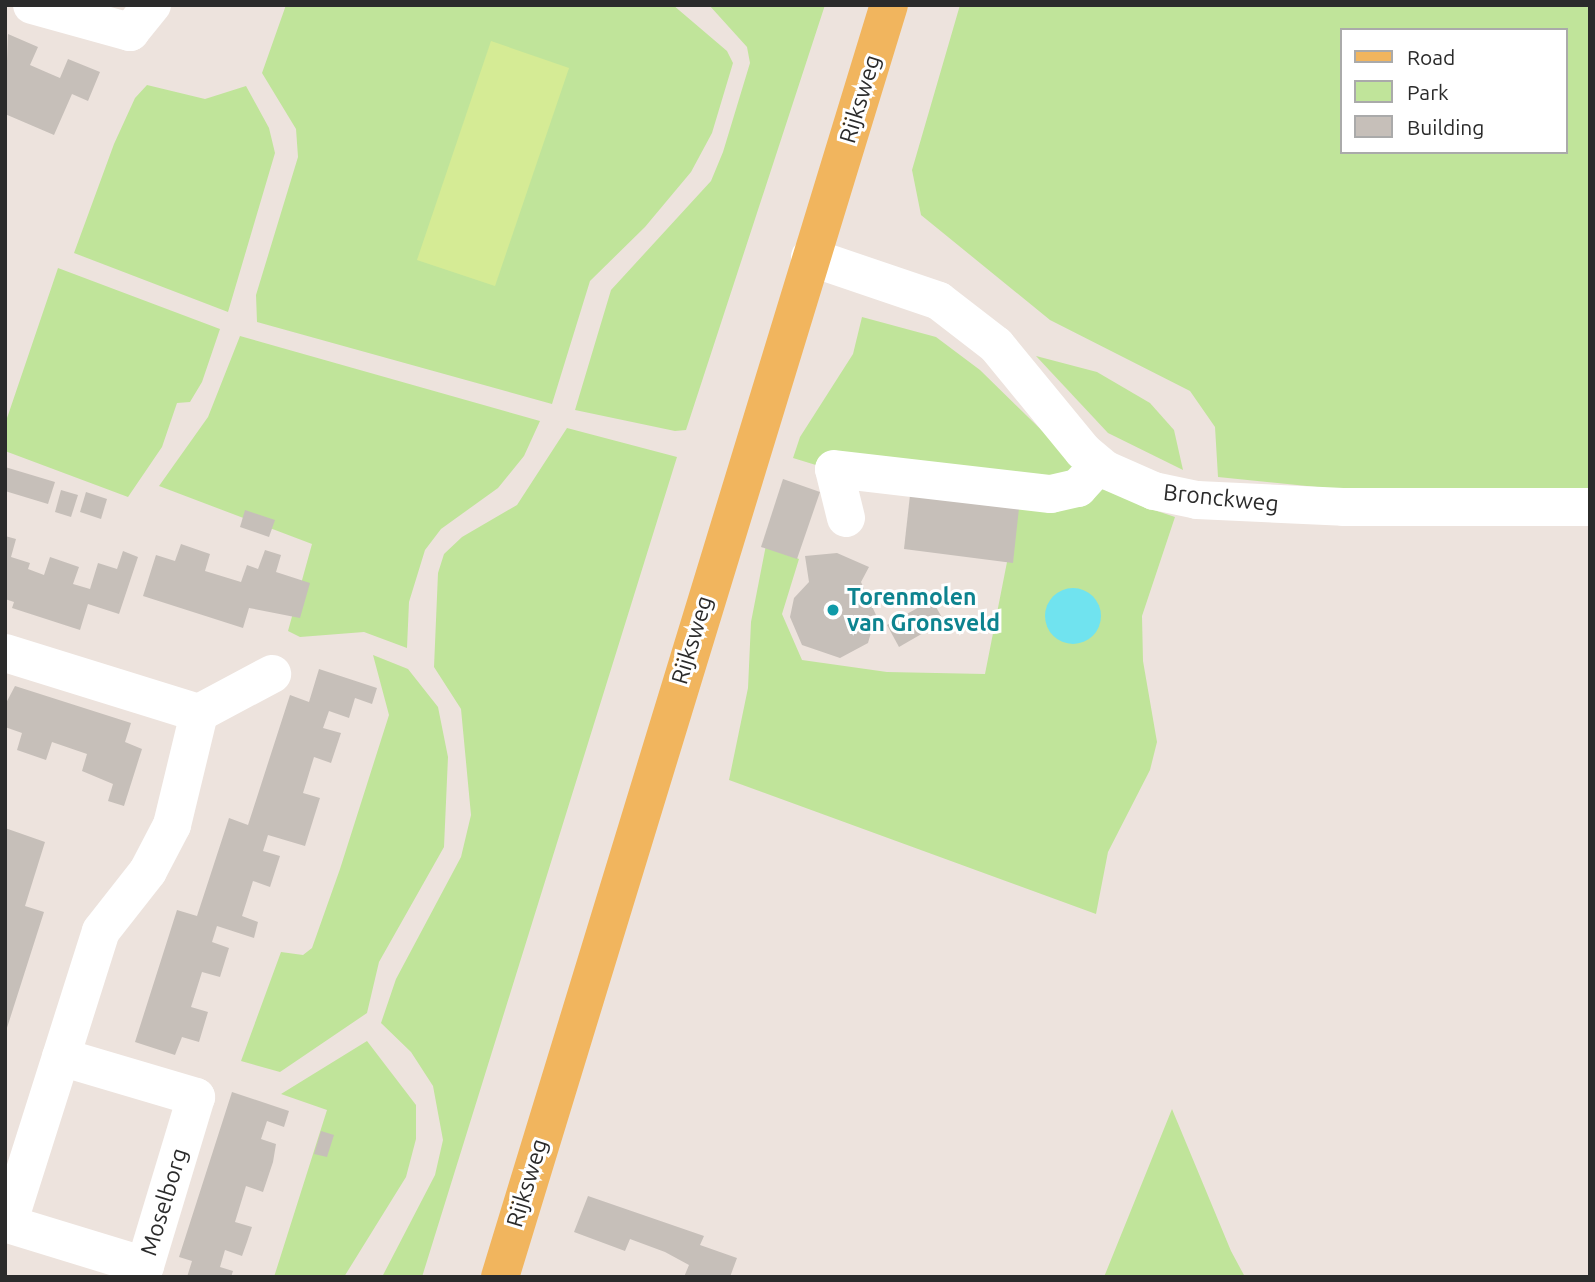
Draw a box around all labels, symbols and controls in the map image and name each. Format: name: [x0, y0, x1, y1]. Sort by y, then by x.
legend: [1340, 28, 1567, 154]
text: Road: [1407, 45, 1455, 69]
street label: Rijksweg: [834, 52, 886, 146]
text: Park: [1407, 80, 1449, 104]
text: Building: [1407, 115, 1484, 139]
street label: Bronckweg: [1162, 478, 1280, 518]
place label: Torenmolen van Gronsveld: [847, 583, 1000, 637]
street label: Rijksweg: [666, 593, 718, 687]
marker: Torenmolen van Gronsveld: [825, 602, 841, 618]
street label: Rijksweg: [501, 1136, 553, 1230]
street label: Moselborg: [135, 1145, 193, 1259]

